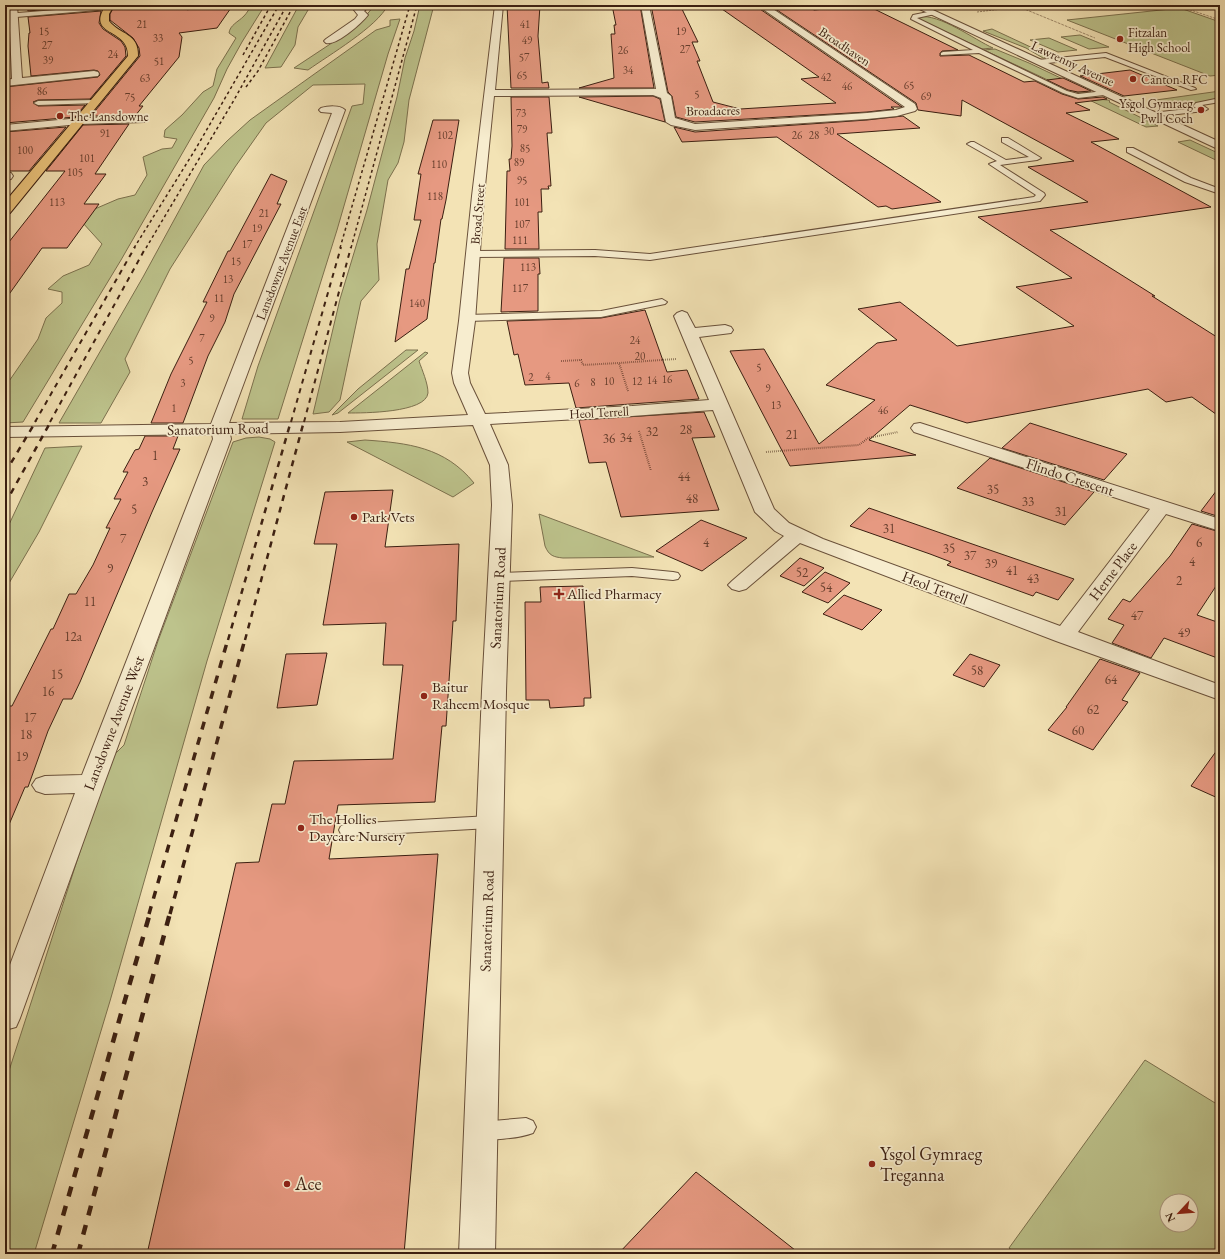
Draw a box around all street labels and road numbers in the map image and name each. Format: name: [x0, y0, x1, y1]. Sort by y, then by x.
street label: Broadhaven: [816, 23, 874, 70]
street label: Lawrenny Avenue: [1029, 37, 1117, 90]
street label: Broadacres: [686, 102, 740, 119]
street label: Broad Street: [466, 183, 489, 245]
street label: Lansdowne Avenue East: [252, 204, 311, 322]
street label: Heol Terrell: [569, 402, 629, 423]
street label: Sanatorium Road: [167, 418, 269, 439]
street label: Flindo Crescent: [1024, 453, 1117, 500]
street label: Herne Place: [1084, 537, 1141, 604]
street label: Sanatorium Road: [485, 546, 510, 649]
street label: Heol Terrell: [900, 566, 971, 609]
street label: Lansdowne Avenue West: [79, 652, 148, 793]
street label: Sanatorium Road: [475, 869, 498, 972]

